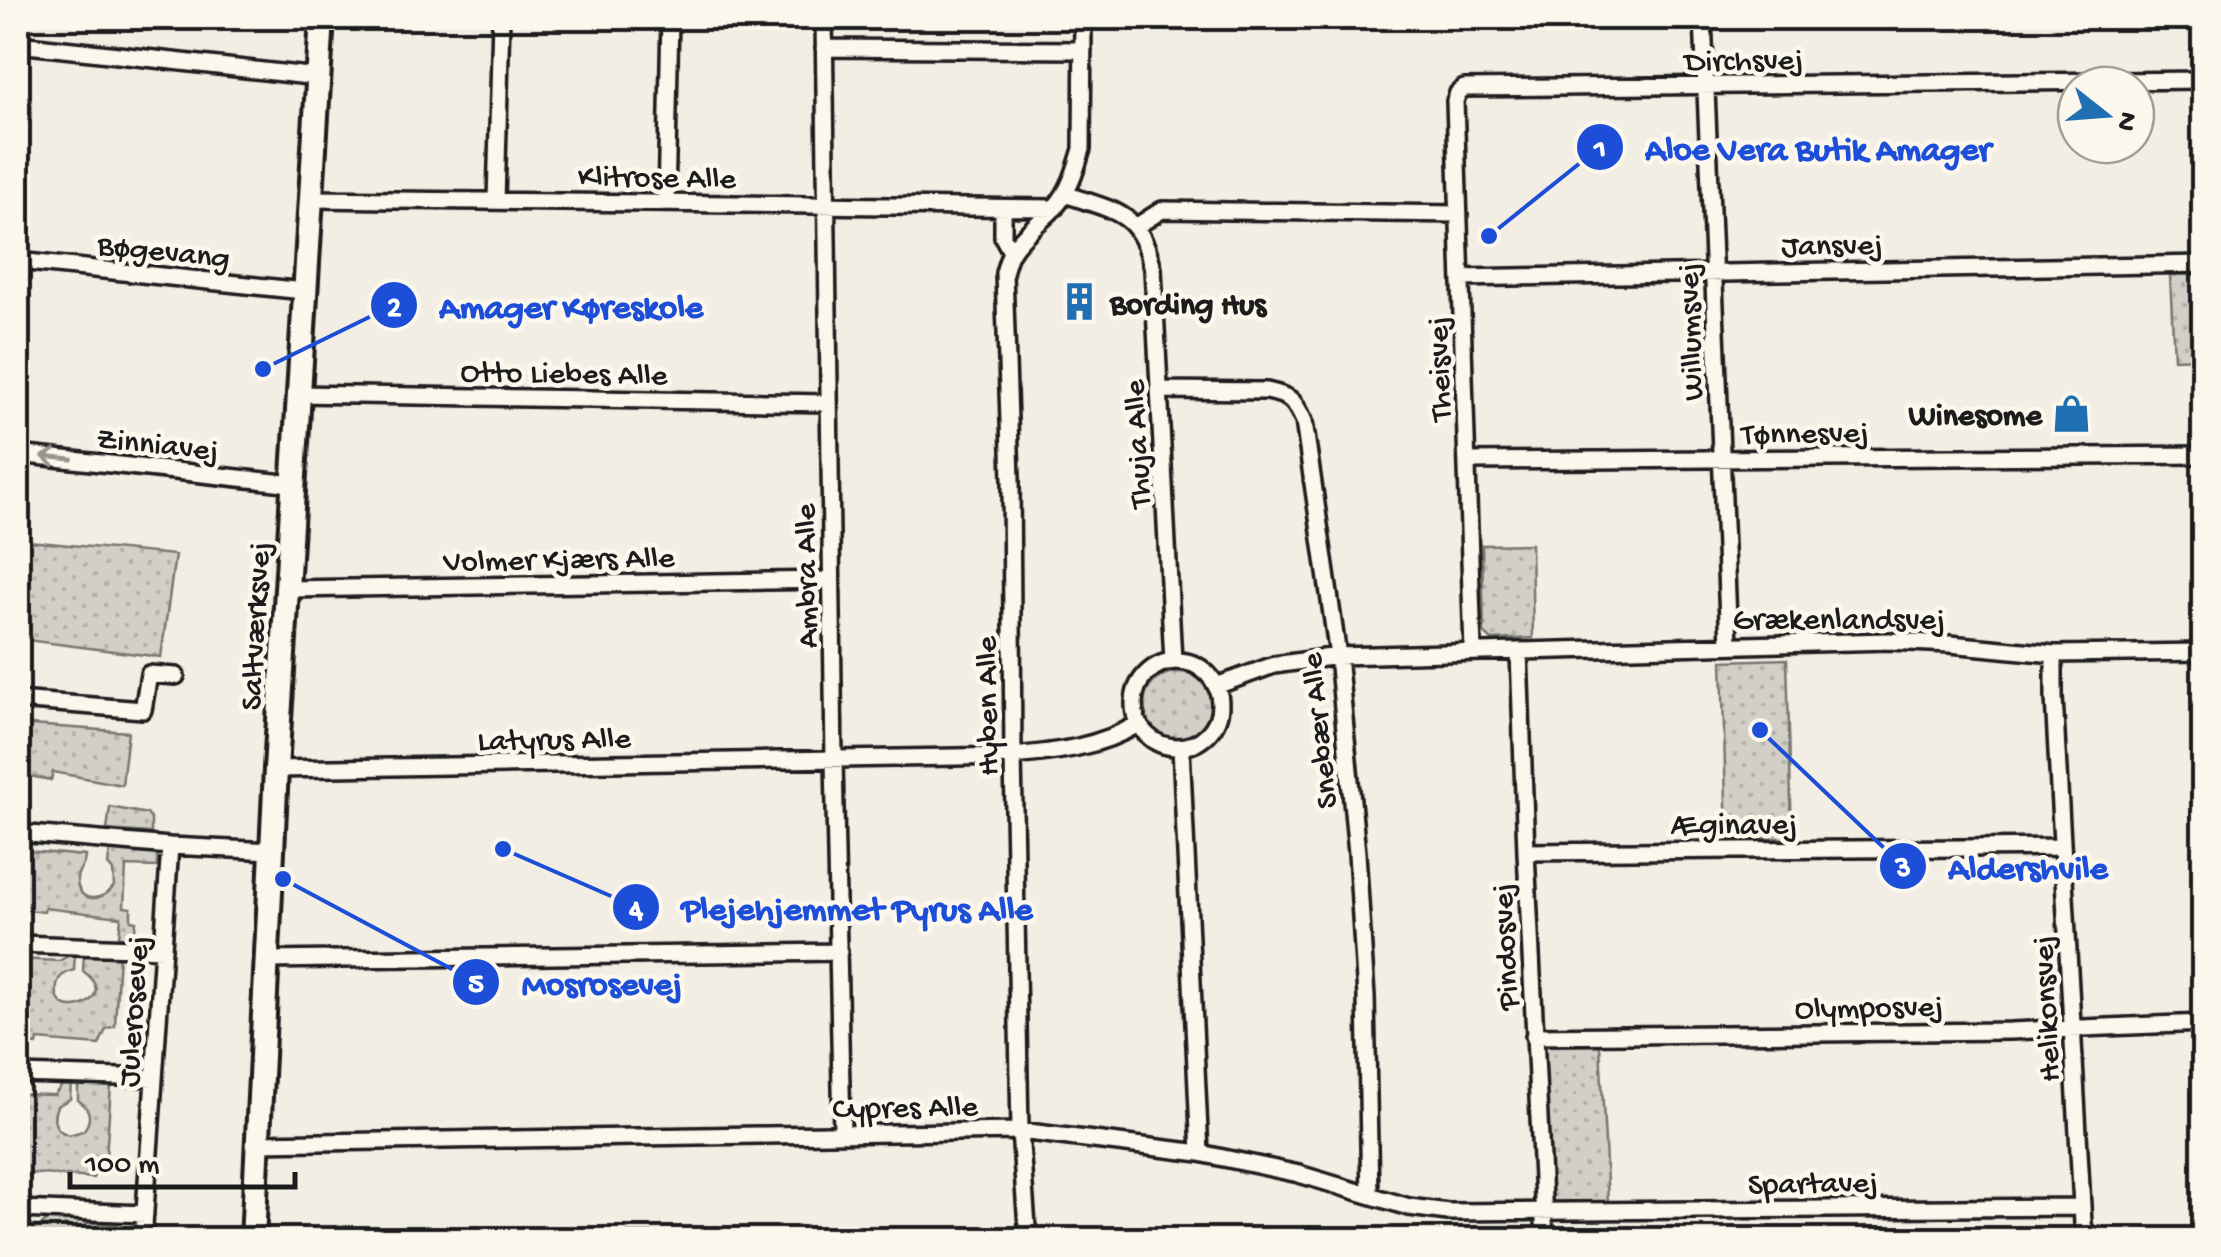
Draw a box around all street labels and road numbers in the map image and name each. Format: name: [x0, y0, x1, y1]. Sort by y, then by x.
street label: Dirchsvej: [1682, 43, 1804, 83]
street label: Klitrose Alle: [578, 160, 737, 200]
street label: Bøgevang: [94, 228, 232, 280]
street label: Jansvej: [1781, 228, 1883, 268]
street label: Willumsvej: [1672, 262, 1714, 401]
street label: Theisvej: [1421, 316, 1463, 424]
street label: Otto Liebes Alle: [460, 355, 668, 397]
street label: Thuja Alle: [1118, 378, 1162, 511]
street label: Tønnesvej: [1739, 416, 1869, 456]
street label: Zinniavej: [94, 422, 220, 472]
street label: Ambra Alle: [789, 503, 829, 649]
street label: Saltværksvej: [235, 541, 281, 712]
street label: Volmer Kjærs Alle: [442, 541, 676, 583]
street label: Grækenlandsvej: [1733, 603, 1945, 641]
street label: Hyben Alle: [970, 635, 1010, 776]
street label: Snebær Alle: [1295, 650, 1349, 810]
street label: Latyrus Alle: [477, 722, 632, 762]
street label: Æginavej: [1670, 808, 1798, 846]
street label: Pindosvej: [1486, 882, 1530, 1012]
street label: Julerosevej: [112, 934, 160, 1088]
street label: Helikonsvej: [2026, 935, 2072, 1083]
street label: Olymposvej: [1794, 990, 1944, 1030]
street label: Cypres Alle: [832, 1090, 979, 1130]
street label: Spartavej: [1748, 1166, 1879, 1206]

